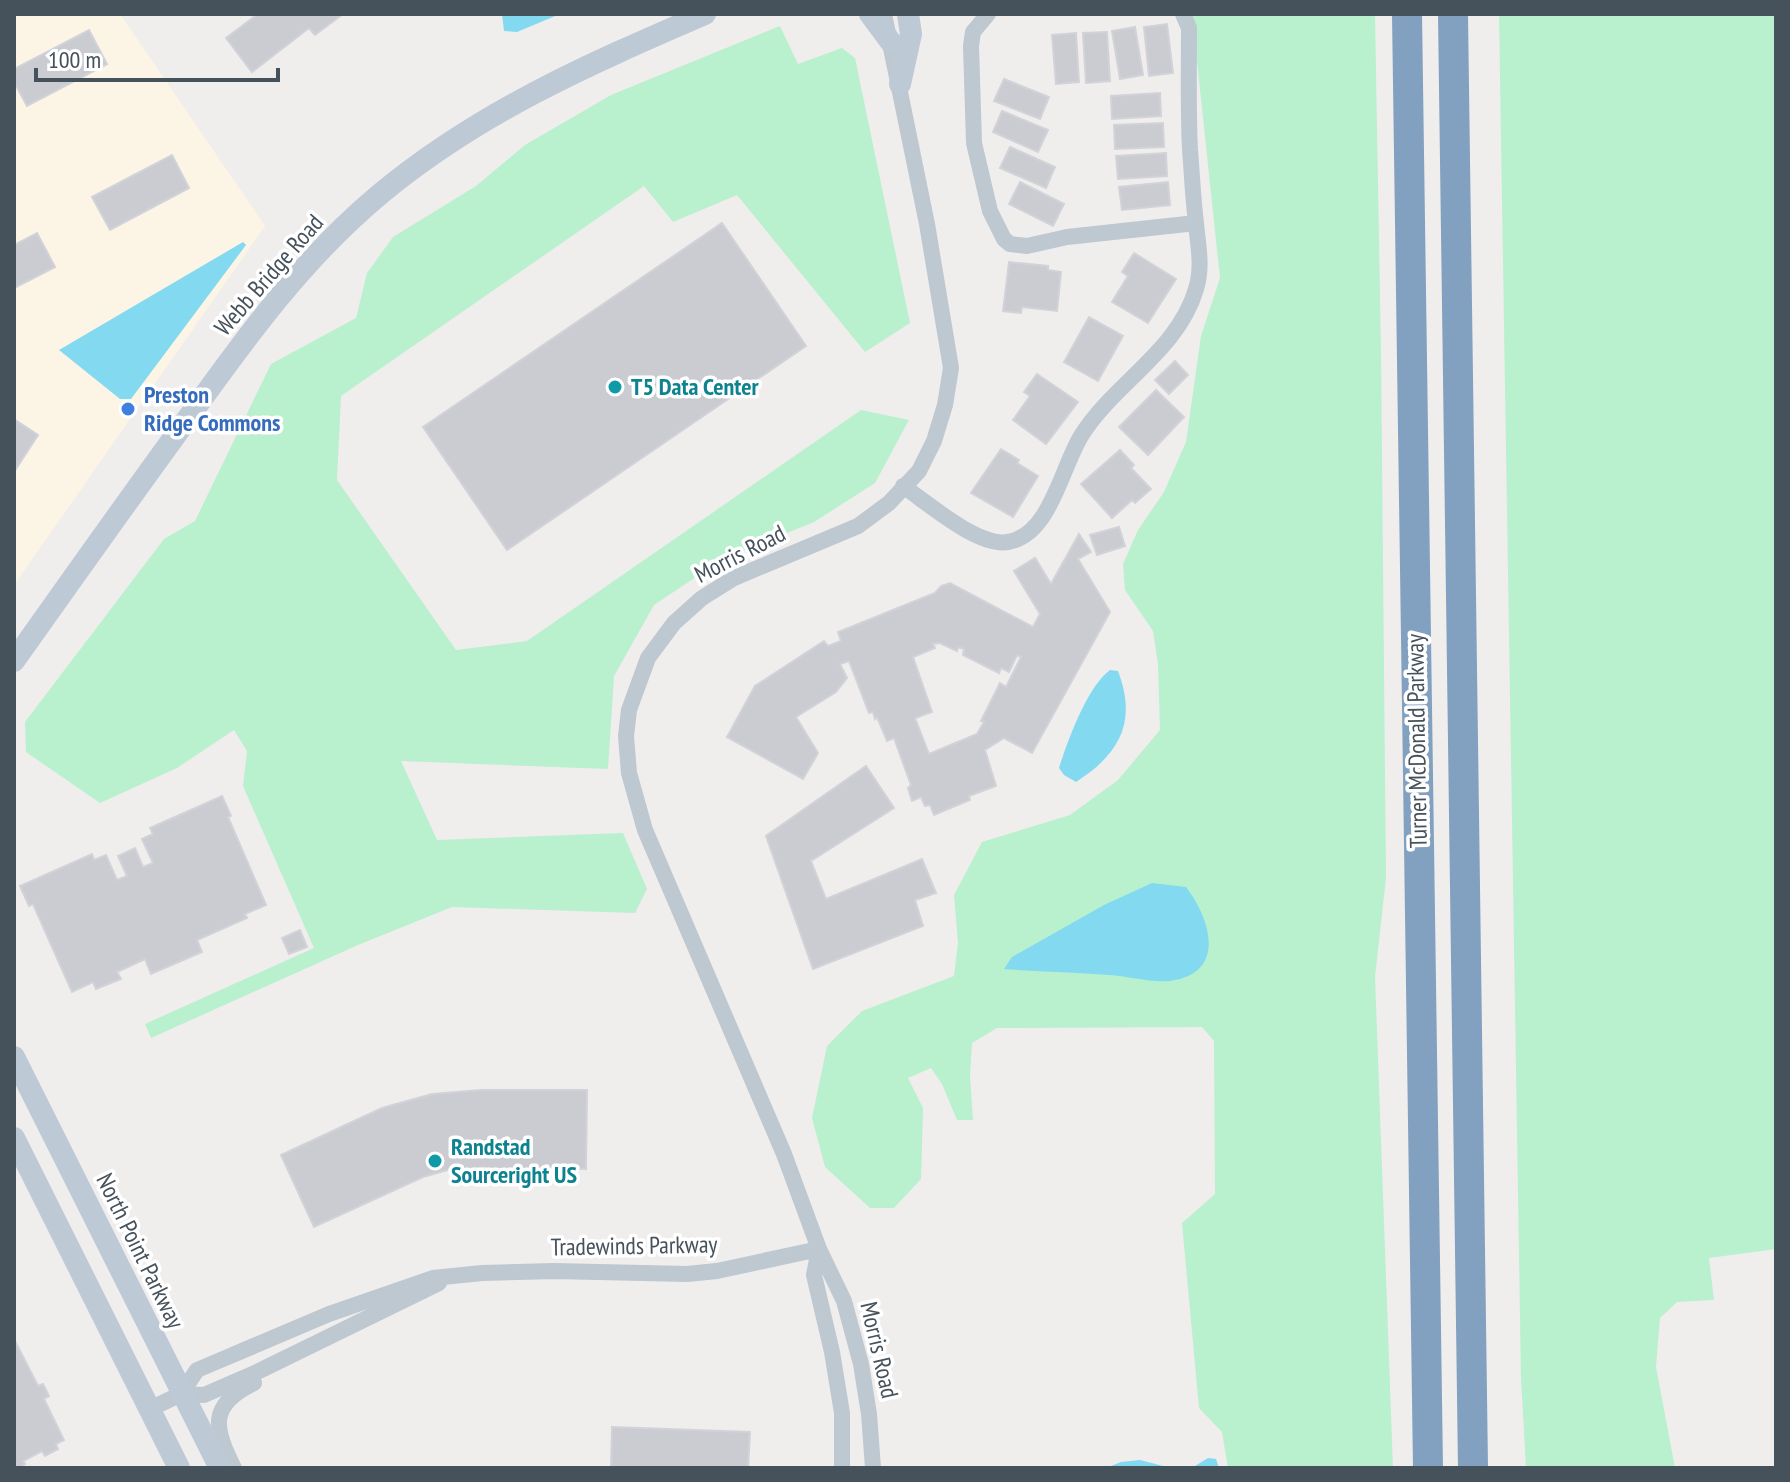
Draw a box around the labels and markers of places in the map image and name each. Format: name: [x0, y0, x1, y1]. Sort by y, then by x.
place label: T5 Data Center: [631, 371, 760, 402]
marker: T5 Data Center: [606, 378, 624, 396]
place label: Preston Ridge Commons: [144, 379, 280, 438]
marker: Preston Ridge Commons: [119, 400, 137, 418]
place label: Randstad Sourceright US: [451, 1131, 577, 1190]
marker: Randstad Sourceright US: [426, 1152, 444, 1170]

